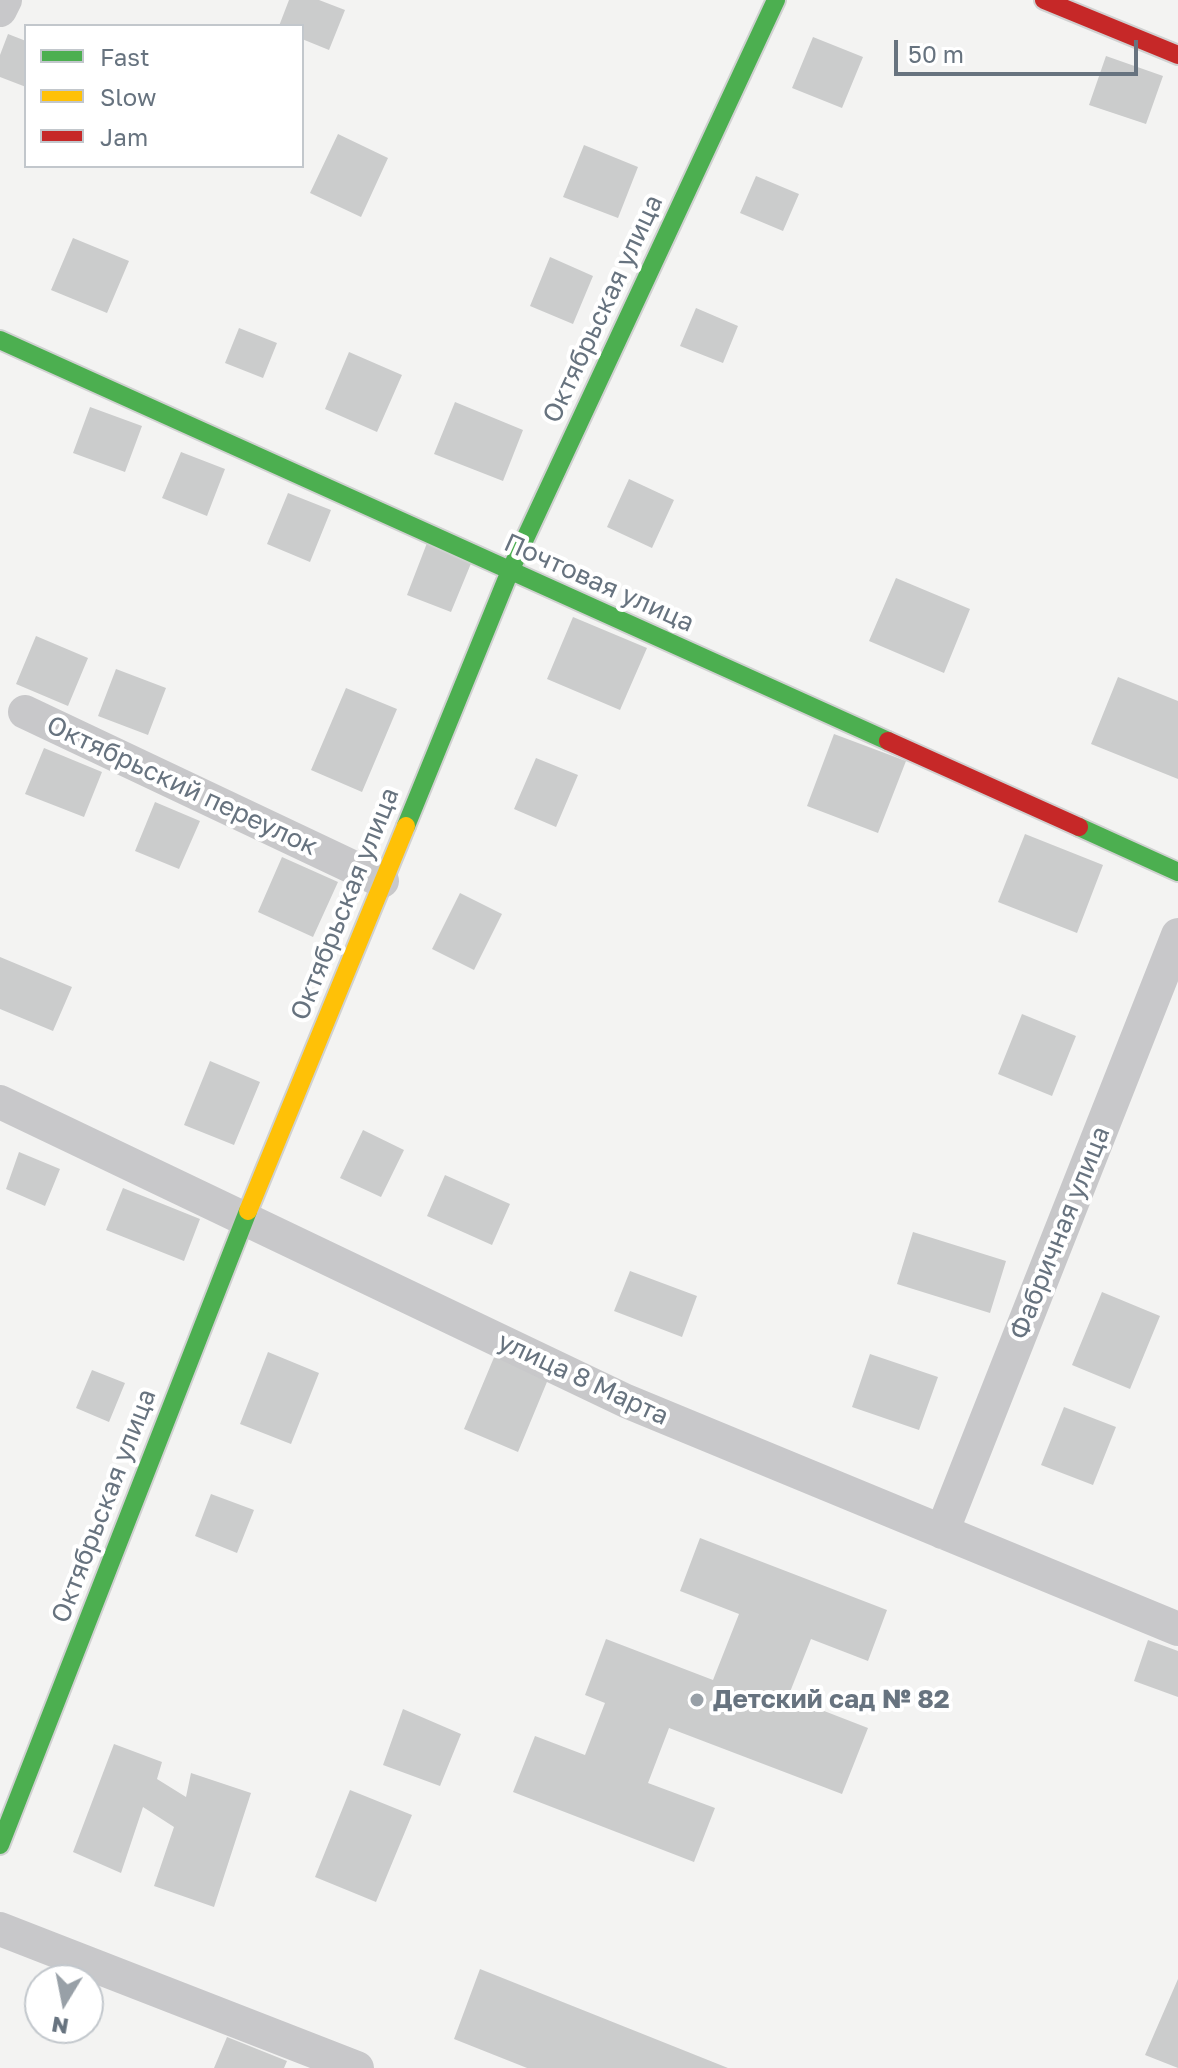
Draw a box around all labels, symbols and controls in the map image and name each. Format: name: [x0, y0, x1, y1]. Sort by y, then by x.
legend: [24, 24, 304, 168]
scale bar: [898, 24, 1142, 74]
text: 50 m: [908, 39, 964, 68]
text: Fast: [100, 42, 150, 71]
text: Slow: [100, 82, 156, 111]
text: Jam: [100, 122, 148, 151]
street label: Октябрьская улица: [536, 190, 670, 428]
street label: Почтовая улица: [499, 527, 699, 639]
street label: Октябрьский переулок: [42, 709, 322, 863]
street label: Октябрьская улица: [284, 783, 406, 1025]
street label: Фабричная улица: [1003, 1122, 1117, 1344]
street label: улица 8 Марта: [493, 1326, 673, 1432]
street label: Октябрьская улица: [45, 1385, 163, 1627]
place label: Детский сад № 82: [713, 1684, 950, 1716]
marker: Детский сад № 82: [688, 1691, 706, 1709]
north arrow: [24, 1964, 104, 2044]
text: N: [50, 2011, 71, 2041]

